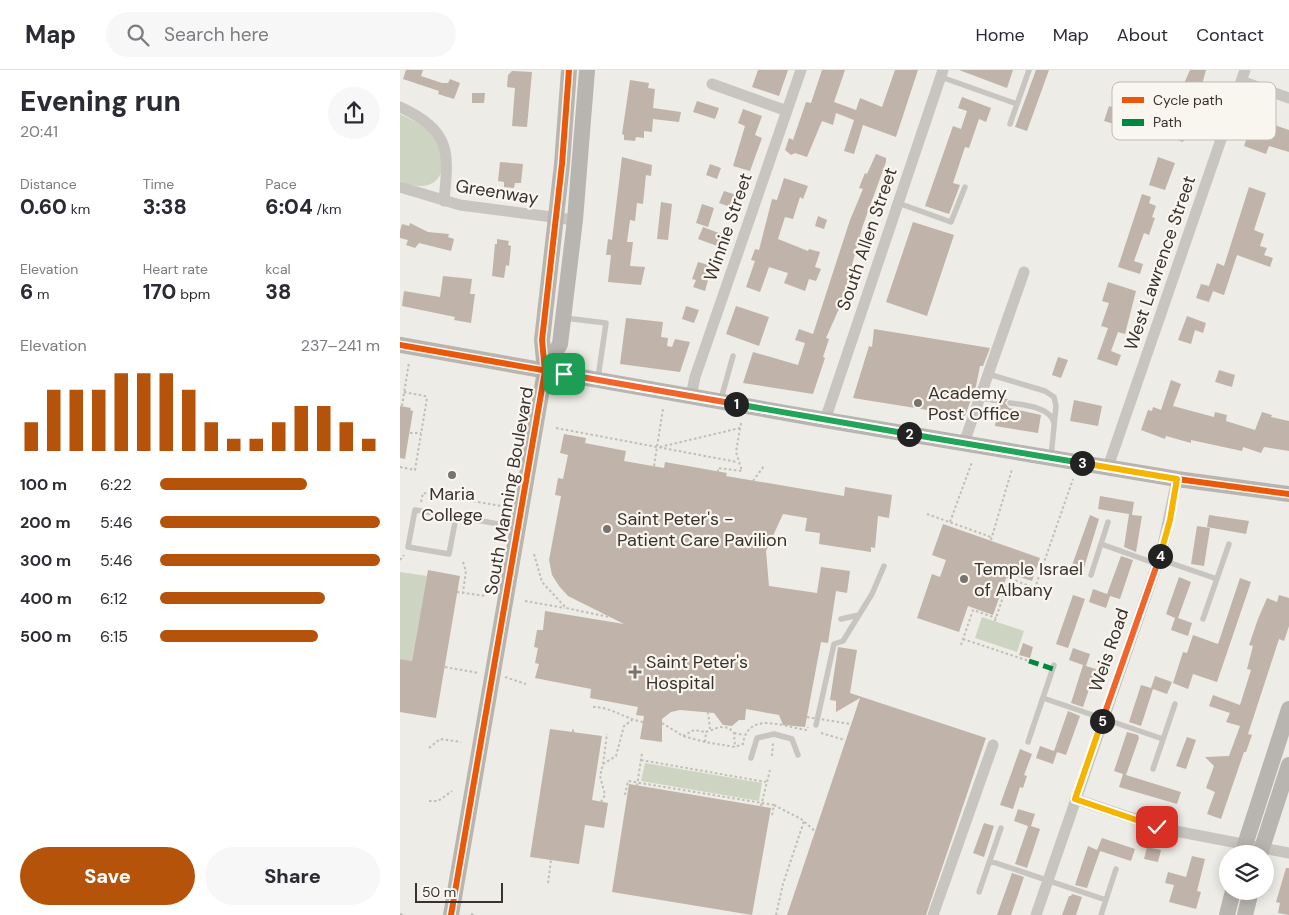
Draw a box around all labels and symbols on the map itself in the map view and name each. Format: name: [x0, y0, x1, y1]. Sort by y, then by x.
legend: [1112, 82, 1276, 140]
text: Cycle path: [1153, 91, 1223, 109]
text: Path: [1153, 113, 1182, 131]
street label: South Allen Street: [831, 164, 903, 314]
street label: Winnie Street: [698, 170, 758, 284]
street label: West Lawrence Street: [1119, 172, 1201, 354]
street label: Greenway: [454, 174, 540, 210]
pin: [543, 353, 585, 395]
place label: Academy Post Office: [928, 381, 1020, 426]
street label: South Manning Boulevard: [479, 385, 539, 597]
pin: 1: [724, 392, 748, 416]
marker: Academy Post Office: [912, 397, 924, 409]
pin: 2: [896, 422, 922, 446]
pin: 3: [1070, 450, 1094, 476]
marker: Maria College: [446, 469, 458, 481]
place label: Maria College: [421, 482, 483, 527]
place label: Saint Peter's - Patient Care Pavilion: [617, 507, 787, 552]
marker: Saint Peter's - Patient Care Pavilion: [601, 523, 613, 535]
pin: 4: [1148, 544, 1172, 568]
place label: Temple Israel of Albany: [974, 557, 1083, 602]
marker: Temple Israel of Albany: [958, 573, 970, 585]
street label: Weis Road: [1084, 605, 1134, 695]
place label: Saint Peter's Hospital: [646, 650, 748, 695]
marker: Saint Peter's Hospital: [628, 665, 642, 679]
pin: 5: [1090, 708, 1114, 734]
pin: [1136, 806, 1178, 848]
scale bar: [415, 880, 502, 903]

